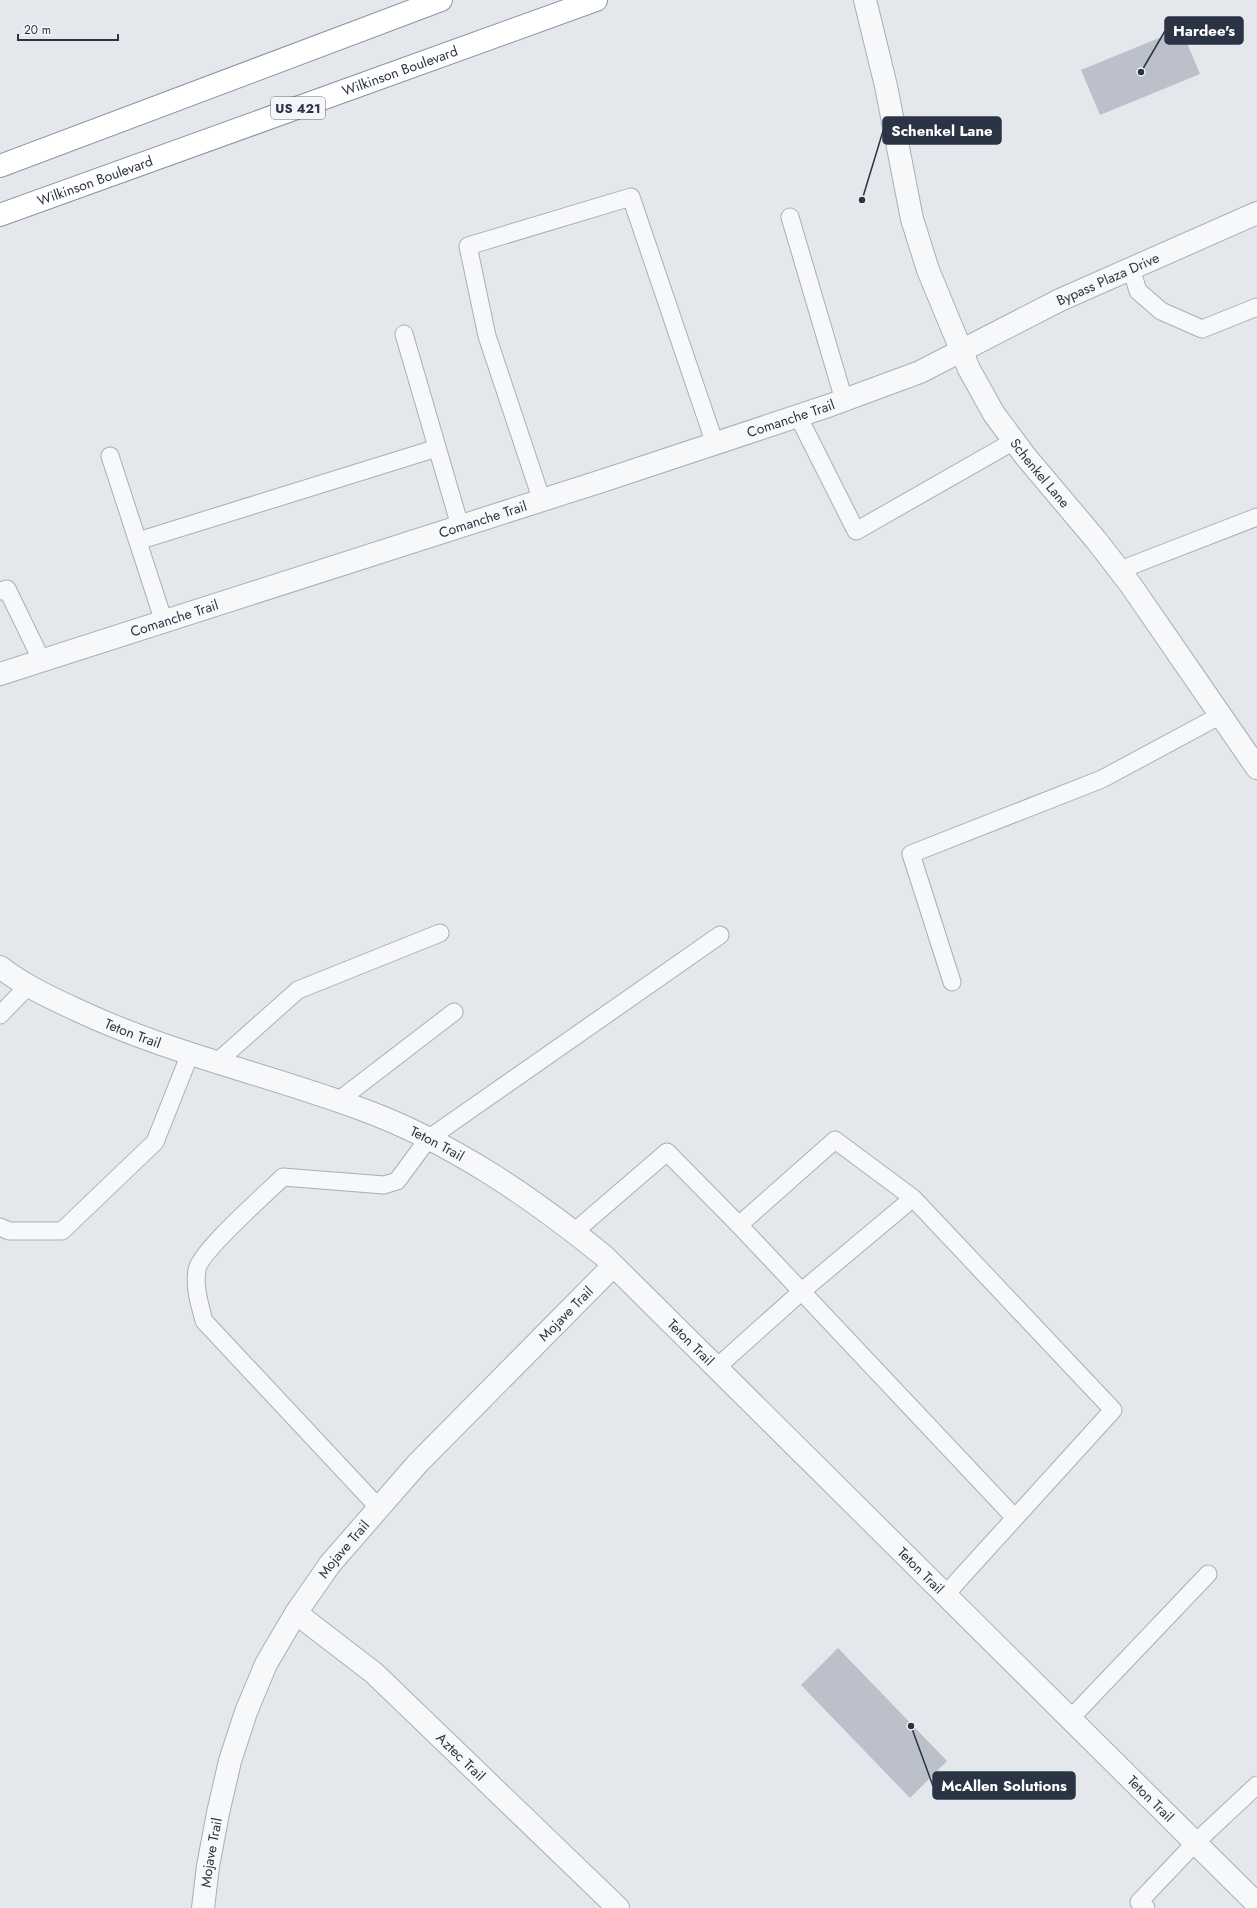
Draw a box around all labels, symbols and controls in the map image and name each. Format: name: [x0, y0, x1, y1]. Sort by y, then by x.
scale bar: [18, 16, 118, 42]
callout: Hardee's: [1165, 17, 1243, 44]
text: Hardee's: [1173, 20, 1235, 42]
text: 20 m: [24, 21, 51, 39]
street label: Wilkinson Boulevard: [339, 41, 460, 101]
road number: US 421: [271, 97, 325, 119]
callout: Schenkel Lane: [883, 117, 1001, 144]
text: Schenkel Lane: [891, 120, 993, 142]
street label: Wilkinson Boulevard: [34, 151, 156, 211]
street label: Bypass Plaza Drive: [1053, 247, 1162, 310]
street label: Comanche Trail: [744, 394, 838, 442]
street label: Schenkel Lane: [1005, 434, 1075, 512]
street label: Comanche Trail: [436, 496, 529, 543]
street label: Comanche Trail: [128, 595, 221, 642]
street label: Teton Trail: [102, 1013, 164, 1053]
street label: Teton Trail: [407, 1121, 468, 1166]
street label: Mojave Trail: [534, 1282, 598, 1346]
street label: Teton Trail: [663, 1314, 719, 1370]
street label: Mojave Trail: [313, 1516, 374, 1582]
street label: Teton Trail: [893, 1543, 949, 1598]
street label: Aztec Trail: [432, 1728, 490, 1785]
street label: Teton Trail: [1123, 1771, 1179, 1826]
callout: McAllen Solutions: [933, 1772, 1075, 1799]
text: McAllen Solutions: [941, 1775, 1067, 1797]
street label: Mojave Trail: [196, 1816, 227, 1889]

